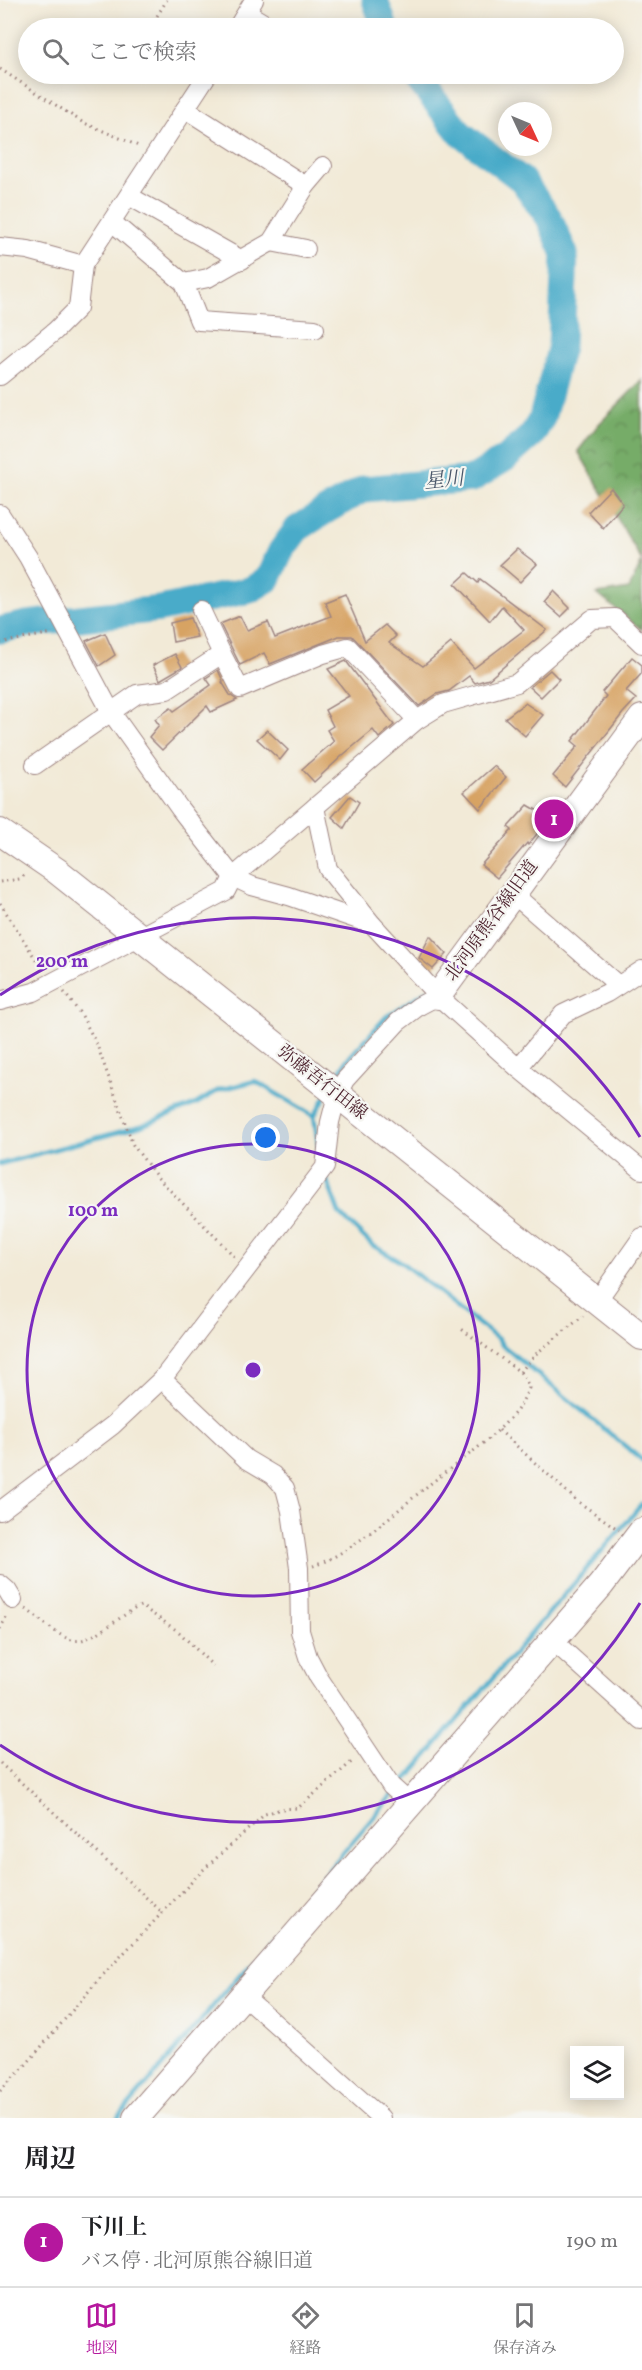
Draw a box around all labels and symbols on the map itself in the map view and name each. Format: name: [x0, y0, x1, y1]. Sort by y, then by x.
north arrow: [498, 102, 552, 156]
water label: 星川: [423, 465, 467, 497]
pin: 1: [534, 796, 574, 842]
street label: 北河原熊谷線旧道: [440, 855, 544, 987]
text: 200 m: [36, 950, 88, 975]
street label: 弥藤吾行田線: [272, 1040, 372, 1126]
your location: [251, 1123, 280, 1152]
text: 100 m: [68, 1199, 118, 1224]
centre of rings: [243, 1360, 263, 1380]

